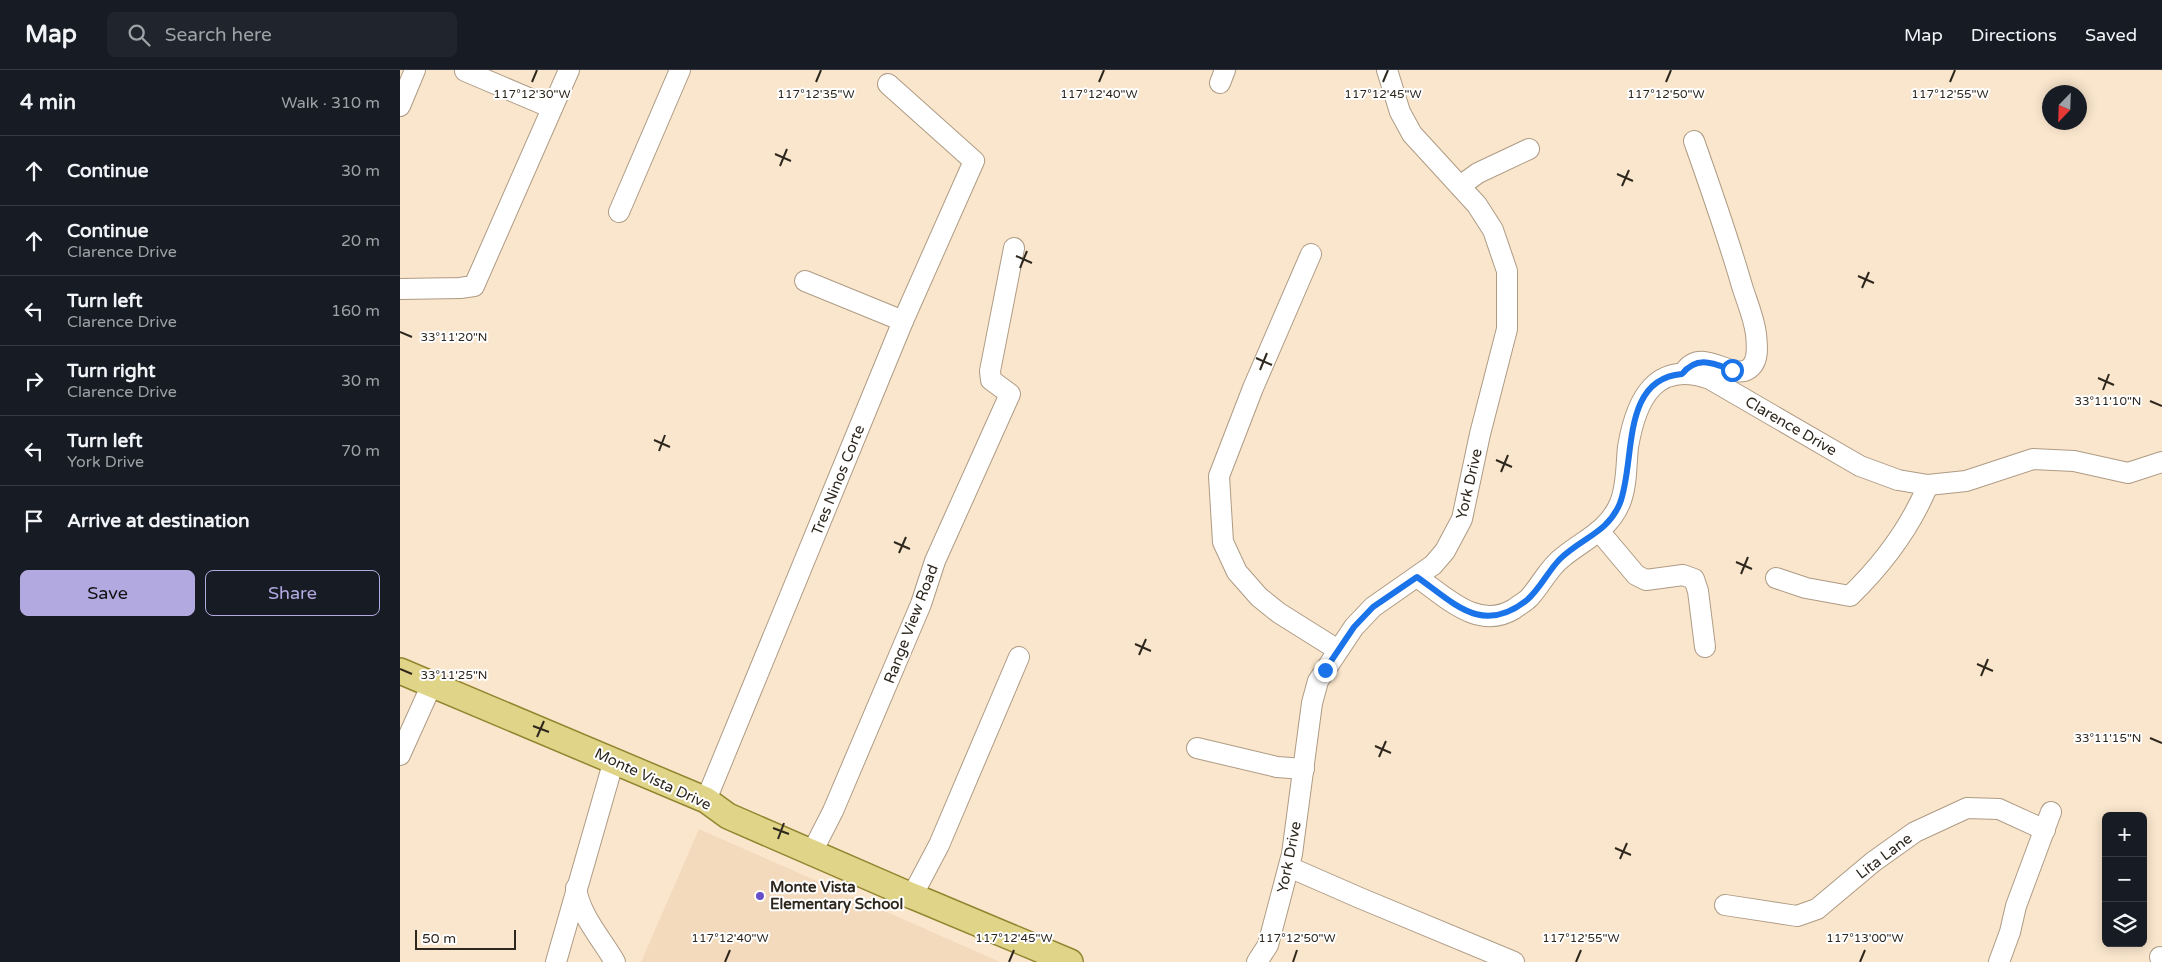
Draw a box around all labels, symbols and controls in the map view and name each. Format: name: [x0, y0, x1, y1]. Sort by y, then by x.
search box: [107, 12, 457, 57]
text: Map: [25, 20, 77, 49]
icon: search: [125, 21, 153, 49]
text: Search here: [165, 24, 272, 46]
text: Map: [1904, 24, 1943, 46]
text: Directions: [1971, 24, 2057, 46]
text: Saved: [2085, 24, 2137, 46]
north arrow: [2042, 85, 2087, 130]
text: 117°12'30"W: [493, 87, 571, 101]
text: 117°12'35"W: [777, 87, 855, 101]
text: 117°12'40"W: [1060, 87, 1138, 101]
text: 117°12'45"W: [1344, 87, 1422, 101]
text: 117°12'50"W: [1627, 87, 1705, 101]
text: 117°12'55"W: [1911, 87, 1989, 101]
text: 4 min: [20, 90, 76, 115]
text: Walk · 310 m: [281, 93, 380, 113]
icon: ahead: [20, 157, 48, 185]
text: Continue: [67, 160, 149, 182]
text: 30 m: [341, 161, 380, 181]
text: Continue: [67, 220, 149, 242]
icon: ahead: [20, 227, 48, 255]
text: 20 m: [341, 231, 380, 251]
text: Clarence Drive: [67, 242, 177, 262]
text: Turn left: [67, 290, 143, 312]
icon: left: [20, 297, 48, 325]
text: 160 m: [331, 301, 380, 321]
text: Clarence Drive: [67, 312, 177, 332]
text: 33°11'20"N: [421, 330, 488, 344]
route start: [1721, 359, 1744, 382]
text: Turn right: [67, 360, 155, 382]
icon: right: [20, 367, 48, 395]
text: 30 m: [341, 371, 380, 391]
text: Clarence Drive: [67, 382, 177, 402]
street label: Clarence Drive: [1742, 392, 1840, 460]
text: 33°11'10"N: [2075, 394, 2142, 408]
street label: Tres Ninos Corte: [808, 422, 868, 538]
text: Turn left: [67, 430, 143, 452]
icon: left: [20, 437, 48, 465]
text: 70 m: [341, 441, 380, 461]
street label: York Drive: [1452, 447, 1486, 521]
text: York Drive: [67, 452, 144, 472]
icon: arrive: [20, 507, 48, 535]
text: Arrive at destination: [67, 510, 250, 532]
street label: Range View Road: [880, 562, 942, 686]
button: Save: [20, 570, 195, 616]
button: Share: [205, 570, 380, 616]
route end: [1314, 659, 1337, 682]
text: 33°11'25"N: [421, 668, 488, 682]
text: 33°11'15"N: [2075, 731, 2142, 745]
street label: Monte Vista Drive: [592, 744, 714, 814]
map controls: [2102, 812, 2147, 947]
button: +: [2102, 812, 2147, 857]
street label: York Drive: [1273, 820, 1305, 894]
street label: Lita Lane: [1853, 829, 1915, 883]
button: −: [2102, 857, 2147, 902]
place label: Monte Vista Elementary School: [770, 878, 903, 914]
marker: Monte Vista Elementary School: [754, 890, 766, 902]
button: layers: [2102, 902, 2147, 947]
scale bar: [415, 927, 516, 950]
text: 50 m: [422, 930, 456, 947]
text: 117°12'40"W: [691, 931, 769, 945]
text: 117°12'45"W: [975, 931, 1053, 945]
text: 117°12'50"W: [1258, 931, 1336, 945]
text: 117°12'55"W: [1542, 931, 1620, 945]
text: 117°13'00"W: [1826, 931, 1904, 945]

